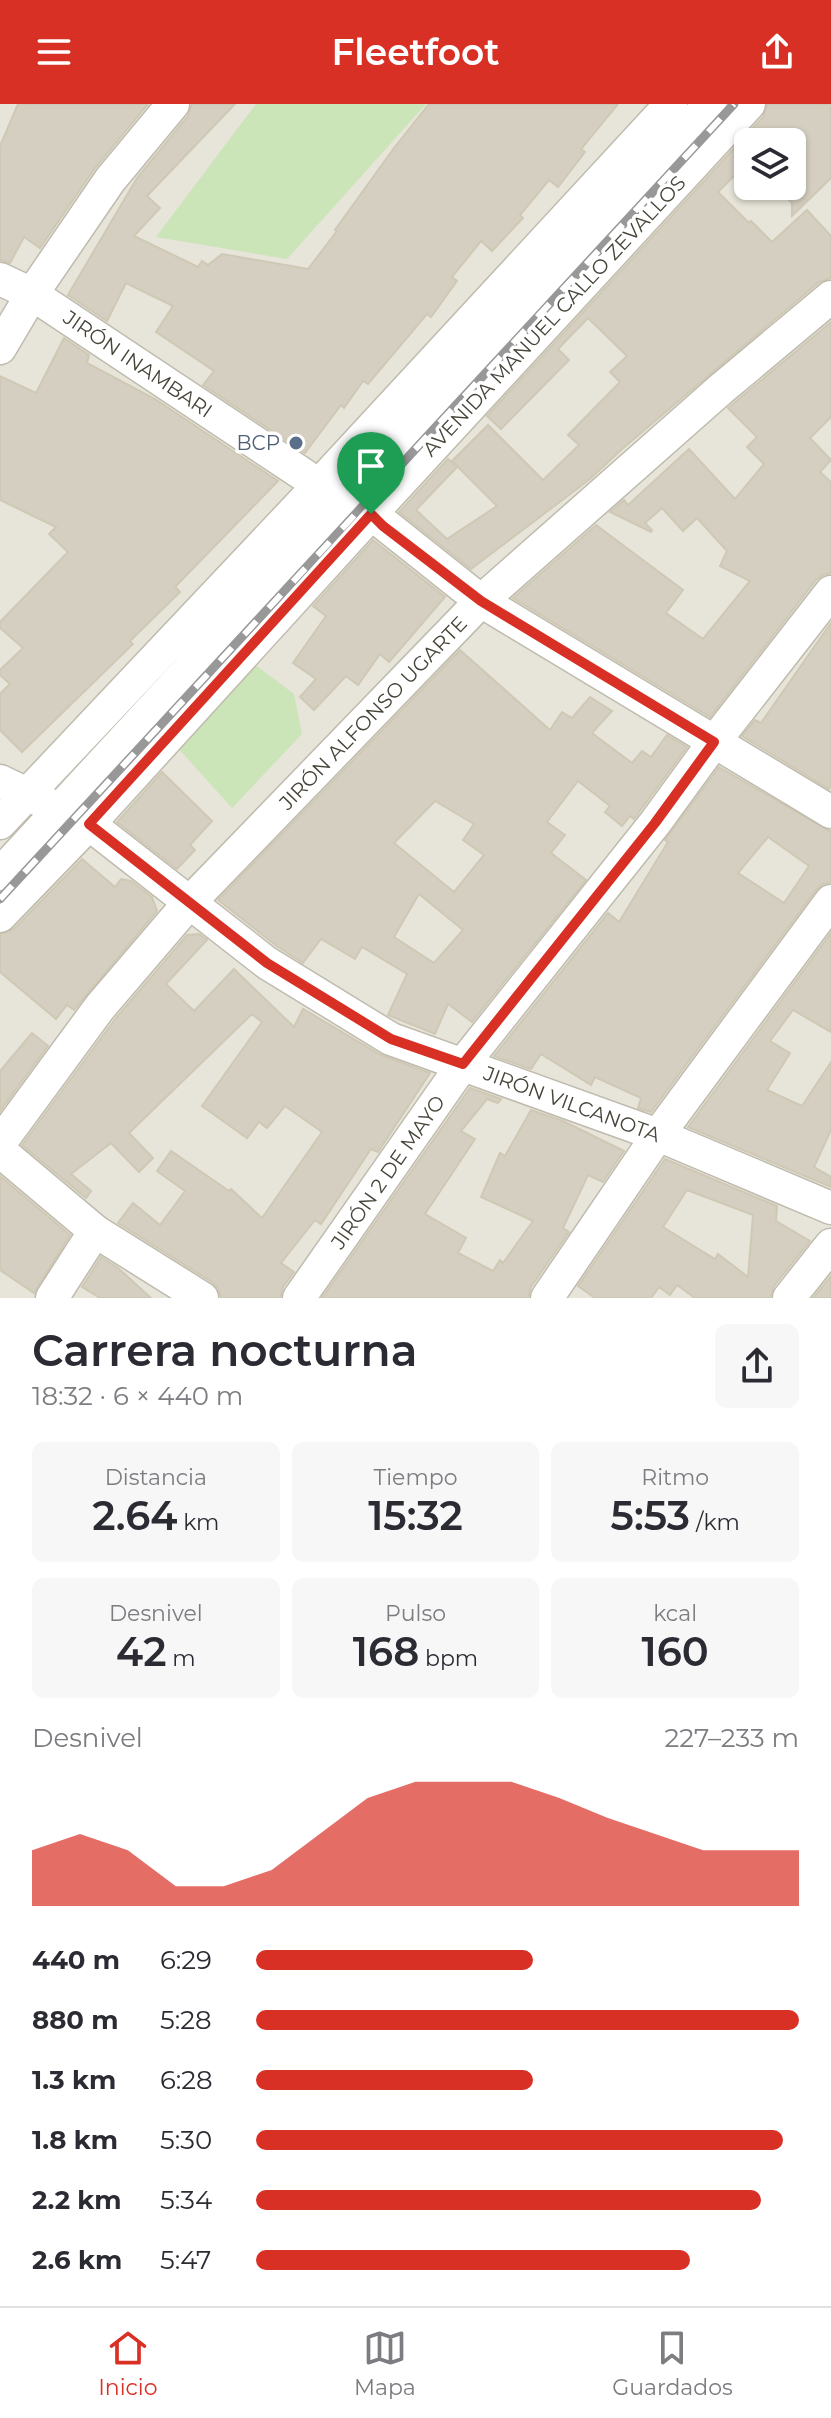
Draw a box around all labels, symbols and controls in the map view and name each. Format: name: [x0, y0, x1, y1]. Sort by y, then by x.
icon: menu: [32, 30, 76, 74]
text: Fleetfoot: [331, 30, 500, 74]
icon: share: [755, 30, 799, 74]
map controls: [734, 128, 806, 200]
button: layers: [734, 128, 806, 200]
street label: AVENIDA MANUEL CALLO ZEVALLOS: [418, 171, 690, 461]
street label: JIRÓN INAMBARI: [58, 305, 217, 423]
place label: BCP: [236, 431, 280, 455]
pin: [337, 432, 405, 514]
marker: BCP: [287, 434, 305, 452]
icon: arrive: [349, 444, 393, 488]
street label: JIRÓN ALFONSO UGARTE: [274, 611, 472, 815]
street label: JIRÓN VILCANOTA: [479, 1061, 664, 1147]
street label: JIRÓN 2 DE MAYO: [325, 1091, 450, 1254]
text: Carrera nocturna: [32, 1323, 417, 1377]
button: share: [715, 1324, 799, 1408]
text: 18:32 · 6 × 440 m: [32, 1380, 243, 1412]
text: Distancia: [105, 1464, 207, 1491]
text: Tiempo: [374, 1464, 457, 1491]
text: Ritmo: [641, 1464, 709, 1491]
text: 2.64: [92, 1491, 177, 1540]
text: 15:32: [368, 1491, 463, 1540]
text: 5:53: [611, 1491, 690, 1540]
text: km: [177, 1509, 219, 1536]
text: /km: [690, 1509, 740, 1536]
text: Desnivel: [109, 1600, 203, 1627]
text: Pulso: [385, 1600, 446, 1627]
text: kcal: [653, 1600, 697, 1627]
text: 42: [116, 1627, 167, 1676]
text: 168: [353, 1627, 419, 1676]
text: 160: [642, 1627, 709, 1676]
text: m: [167, 1645, 196, 1672]
text: bpm: [419, 1645, 478, 1672]
text: Desnivel: [32, 1722, 143, 1754]
text: 227–233 m: [664, 1722, 799, 1754]
text: 440 m: [32, 1944, 120, 1976]
text: 6:29: [160, 1944, 212, 1976]
text: 880 m: [32, 2004, 119, 2036]
text: 5:28: [160, 2004, 212, 2036]
text: 1.3 km: [32, 2064, 116, 2096]
text: 6:28: [160, 2064, 213, 2096]
text: 1.8 km: [32, 2124, 118, 2156]
text: 5:30: [160, 2124, 212, 2156]
text: 2.2 km: [32, 2184, 122, 2216]
text: 5:34: [160, 2184, 212, 2216]
text: 2.6 km: [32, 2244, 122, 2276]
text: 5:47: [160, 2244, 211, 2276]
tab: Inicio: [98, 2326, 158, 2401]
tab: Mapa: [354, 2326, 416, 2401]
tab: Guardados: [612, 2326, 733, 2401]

